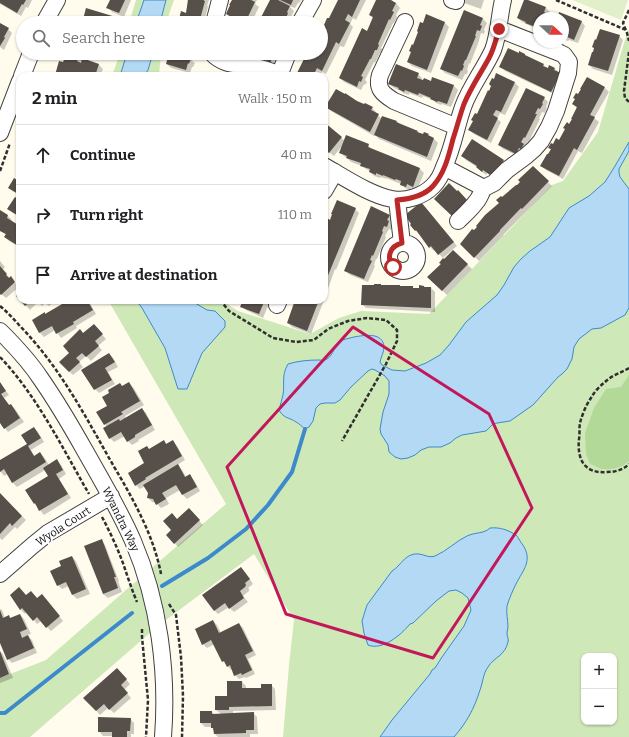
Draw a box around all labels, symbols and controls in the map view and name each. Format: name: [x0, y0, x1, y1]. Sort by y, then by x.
north arrow: [533, 12, 569, 48]
search box: [16, 16, 328, 60]
route end: [490, 20, 508, 38]
icon: search: [30, 27, 52, 49]
text: Search here: [62, 29, 145, 47]
text: 2 min: [32, 88, 77, 109]
text: Walk · 150 m: [238, 91, 312, 106]
icon: ahead: [32, 144, 54, 166]
text: Continue: [70, 146, 136, 164]
text: 40 m: [281, 147, 312, 162]
icon: right: [32, 204, 54, 226]
text: Turn right: [70, 206, 143, 224]
text: 110 m: [278, 207, 312, 222]
route start: [384, 258, 402, 276]
icon: arrive: [32, 264, 54, 286]
text: Arrive at destination: [70, 266, 217, 284]
street label: Wyandra Way: [99, 485, 142, 554]
street label: Wyola Court: [34, 504, 93, 549]
map controls: [581, 653, 617, 725]
button: +: [581, 653, 617, 689]
button: −: [581, 689, 617, 725]

